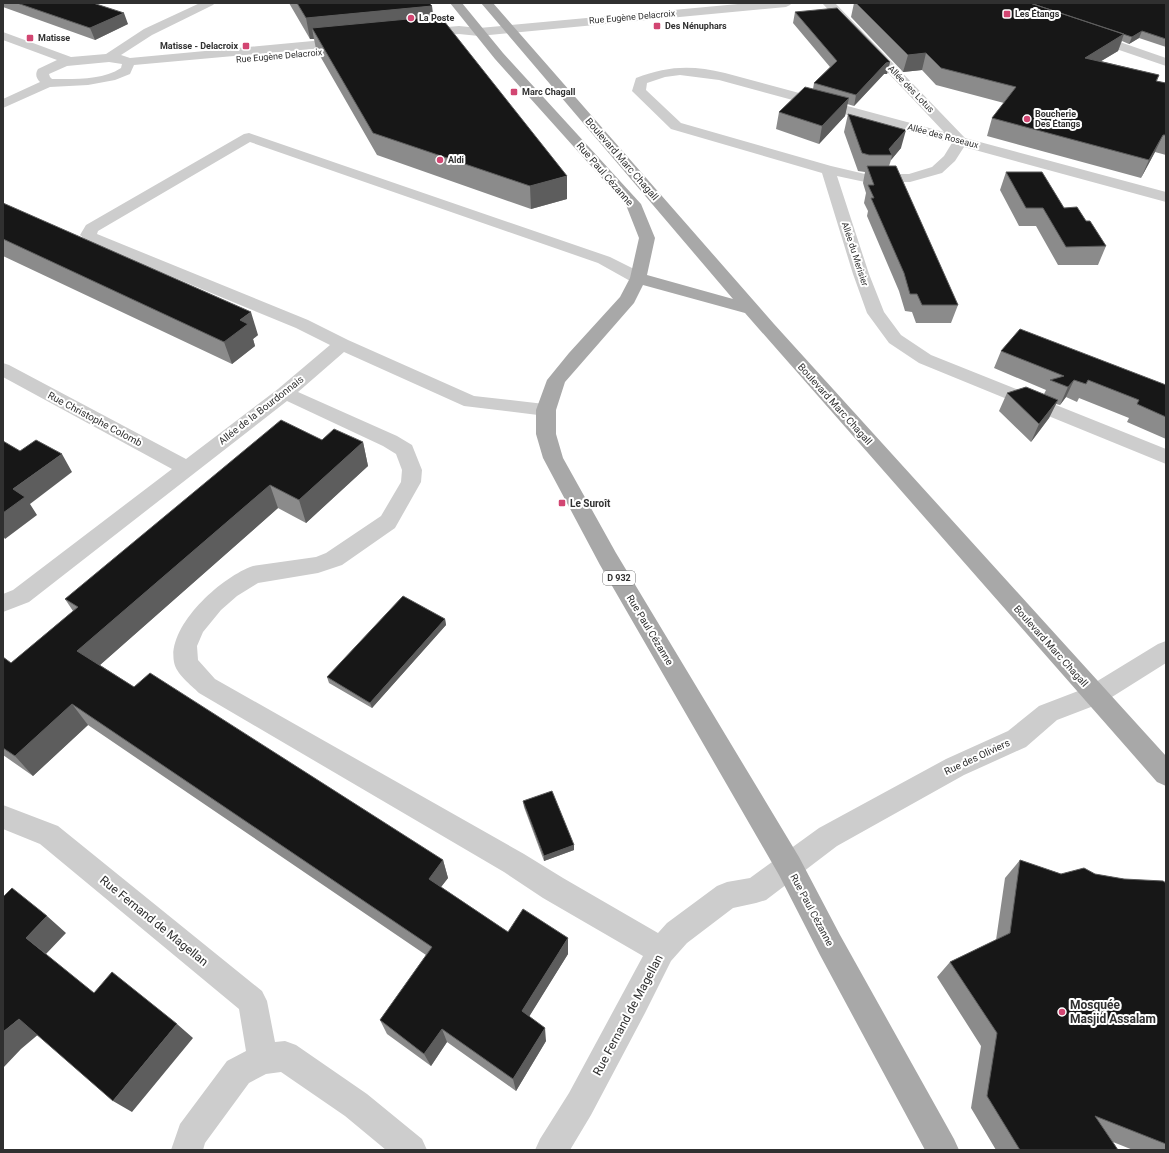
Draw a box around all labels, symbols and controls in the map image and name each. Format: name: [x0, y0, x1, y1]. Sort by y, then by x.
street label: Rue Eugène Delacroix: [588, 8, 676, 26]
place label: Les Étangs: [1015, 8, 1060, 19]
marker: Les Étangs: [1002, 9, 1012, 19]
marker: La Poste: [406, 13, 416, 23]
place label: La Poste: [419, 13, 454, 23]
marker: Des Nénuphars: [652, 21, 662, 31]
place label: Des Nénuphars: [665, 21, 727, 31]
marker: Matisse: [25, 33, 35, 43]
place label: Matisse: [38, 33, 70, 43]
place label: Matisse - Delacroix: [160, 41, 238, 51]
marker: Matisse - Delacroix: [241, 41, 251, 51]
street label: Rue Eugène Delacroix: [235, 47, 323, 65]
street label: Allée des Lotus: [886, 63, 936, 115]
marker: Marc Chagall: [509, 87, 519, 97]
place label: Marc Chagall: [522, 87, 575, 97]
place label: Boucherie Des Étangs: [1035, 109, 1081, 129]
marker: Boucherie Des Étangs: [1022, 114, 1032, 124]
street label: Boulevard Marc Chagall: [583, 116, 661, 202]
street label: Allée des Roseaux: [906, 122, 980, 150]
street label: Rue Paul Cézanne: [575, 140, 635, 208]
marker: Aldi: [435, 155, 445, 165]
place label: Aldi: [448, 155, 464, 165]
street label: Allée du Merisier: [840, 221, 870, 287]
street label: Boulevard Marc Chagall: [796, 361, 874, 447]
street label: Allée de la Bourdonnais: [216, 374, 306, 446]
street label: Rue Christophe Colomb: [46, 390, 144, 449]
marker: Le Suroît: [557, 498, 567, 508]
place label: Le Suroît: [570, 498, 611, 509]
road number: D 932: [603, 571, 635, 585]
street label: Rue Paul Cézanne: [625, 593, 675, 667]
street label: Boulevard Marc Chagall: [1012, 603, 1090, 689]
street label: Rue des Oliviers: [943, 737, 1011, 777]
street label: Rue Paul Cézanne: [788, 872, 836, 948]
street label: Rue Fernand de Magellan: [97, 873, 211, 969]
street label: Rue Fernand de Magellan: [590, 952, 666, 1078]
place label: Mosquée Masjid Assalam: [1070, 998, 1156, 1026]
marker: Mosquée Masjid Assalam: [1057, 1007, 1067, 1017]

